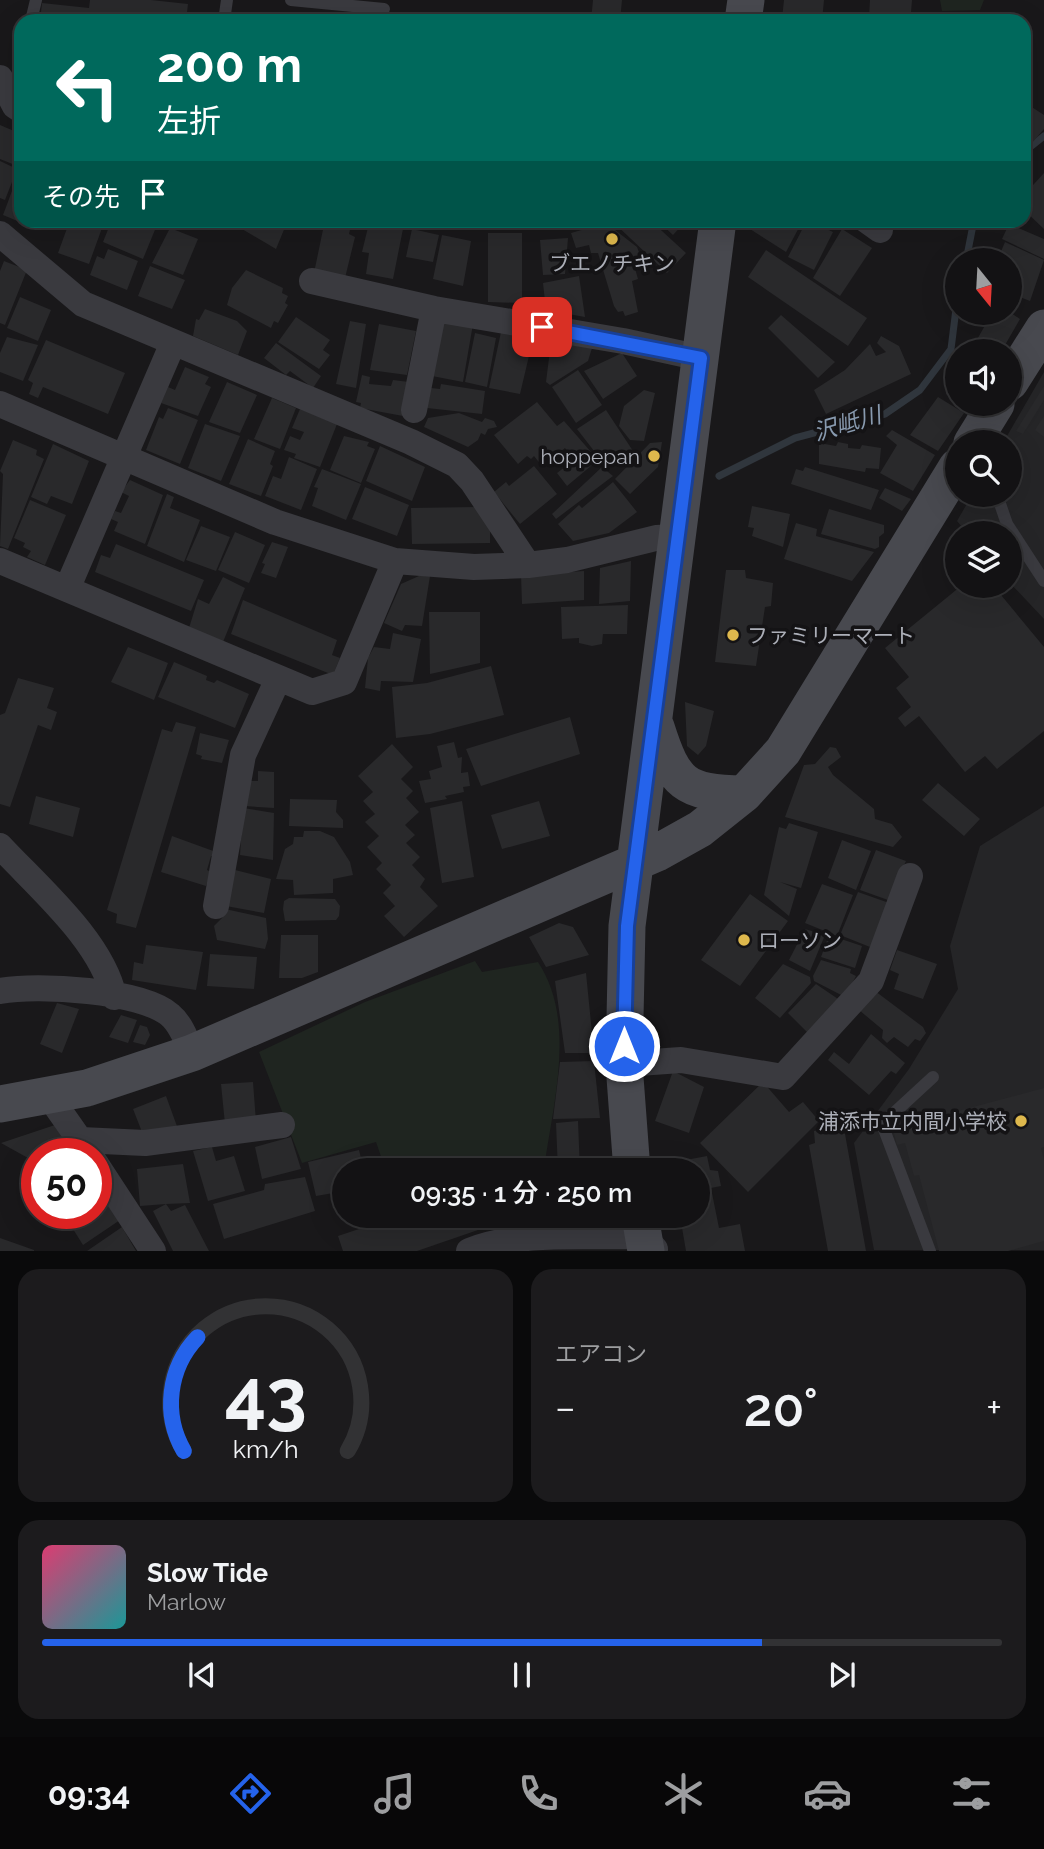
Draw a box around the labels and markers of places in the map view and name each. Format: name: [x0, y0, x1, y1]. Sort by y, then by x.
marker: ブエノチキン: [604, 231, 620, 247]
place label: ブエノチキン: [549, 251, 675, 276]
pin: [512, 297, 572, 357]
place label: hoppepan: [540, 444, 640, 469]
marker: hoppepan: [646, 448, 662, 464]
place label: ファミリーマート: [747, 623, 915, 648]
marker: ファミリーマート: [725, 627, 741, 643]
place label: ローソン: [758, 928, 842, 953]
marker: ローソン: [736, 932, 752, 948]
place label: 浦添市立内間小学校: [818, 1109, 1007, 1134]
marker: 浦添市立内間小学校: [1013, 1113, 1029, 1129]

